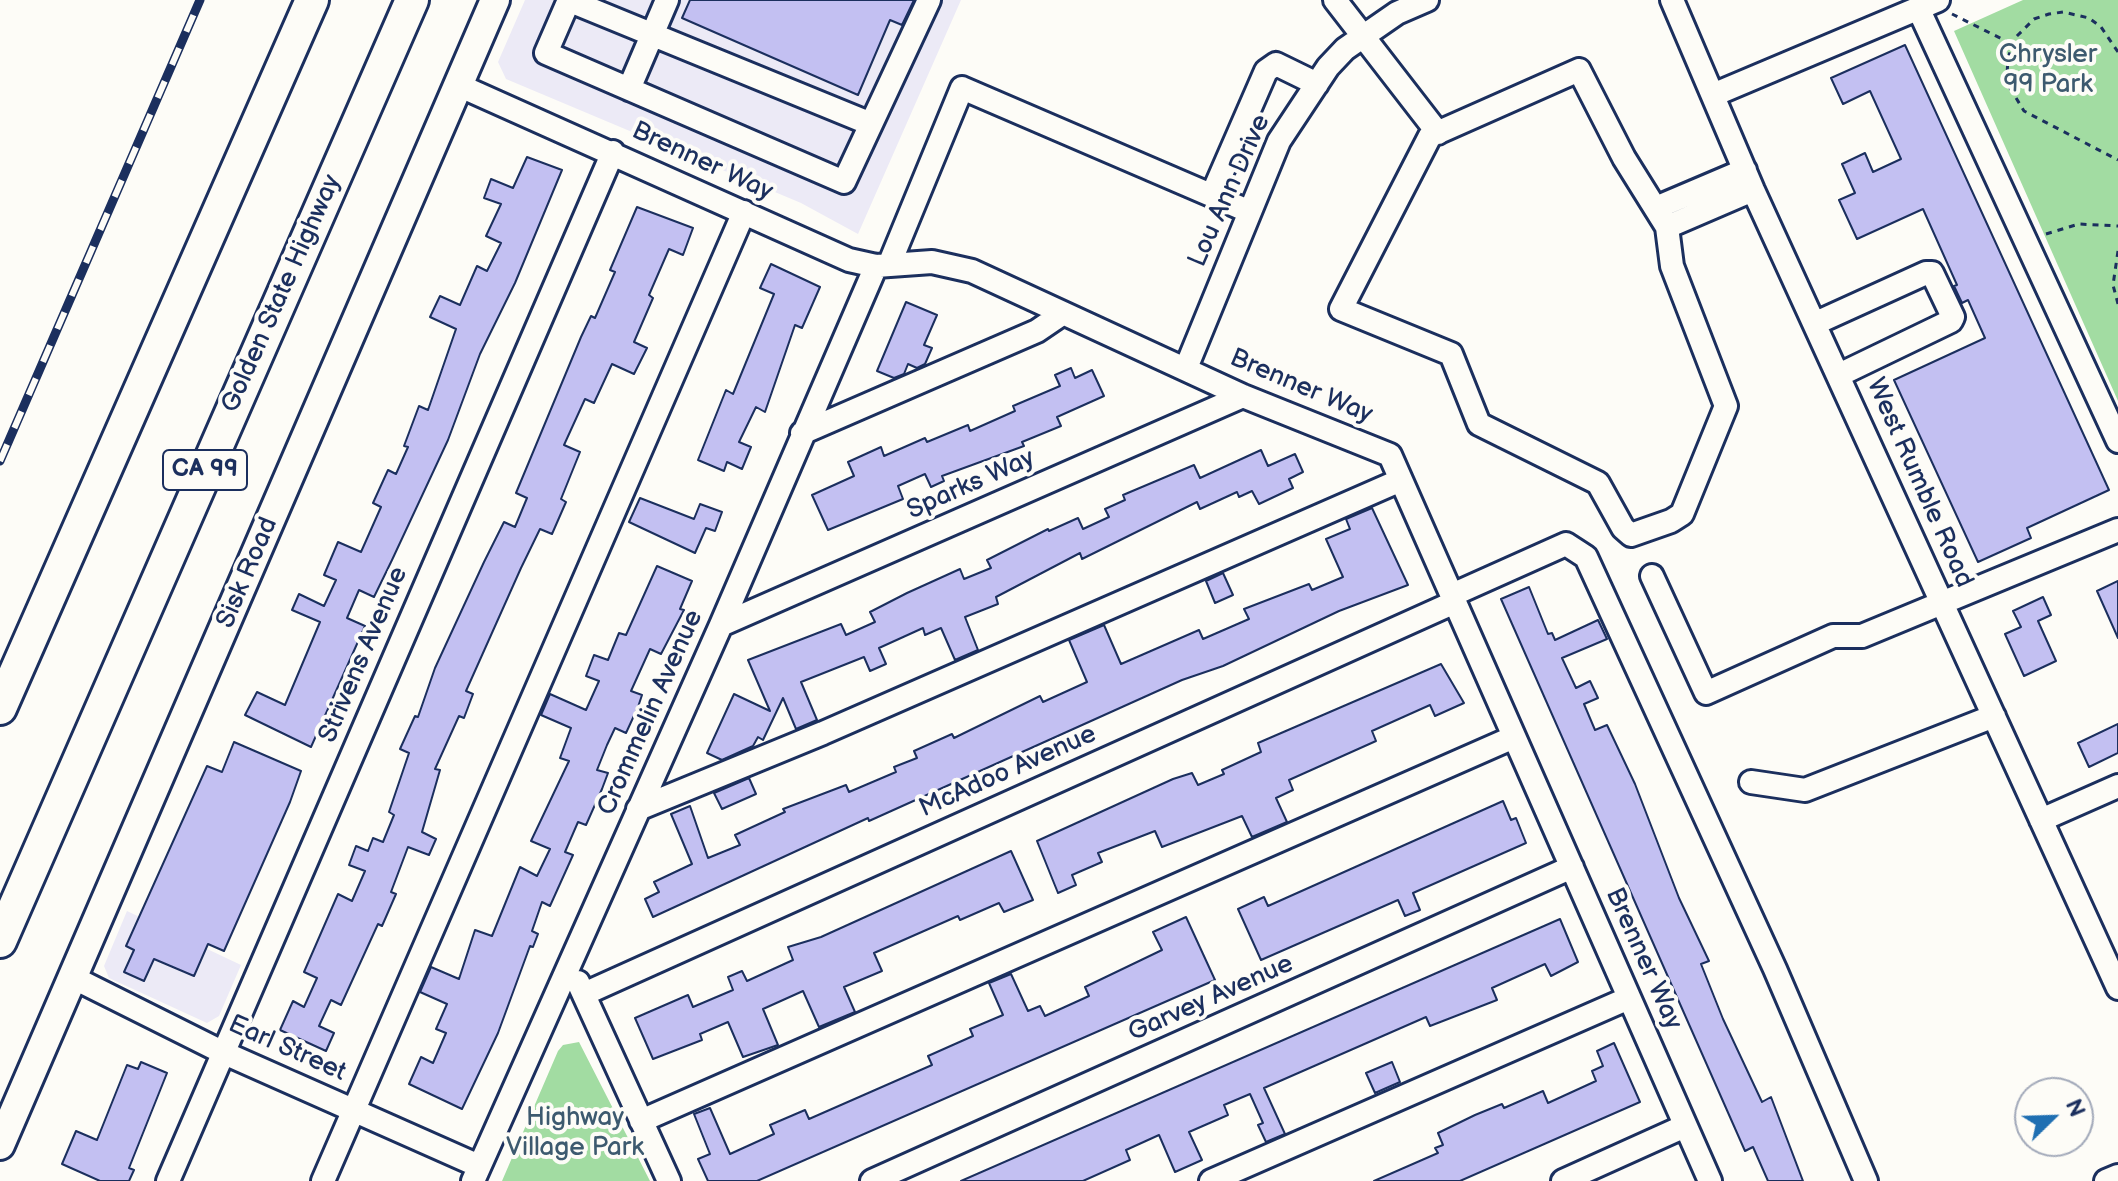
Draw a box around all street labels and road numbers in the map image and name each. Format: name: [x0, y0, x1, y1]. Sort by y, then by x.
street label: Lou Ann Drive: [1182, 110, 1278, 272]
street label: Brenner Way: [627, 116, 777, 208]
street label: Golden State Highway: [215, 170, 349, 418]
street label: Brenner Way: [1225, 343, 1377, 431]
street label: West Rumble Road: [1859, 374, 1979, 592]
street label: Sparks Way: [902, 443, 1040, 527]
road number: CA 99: [163, 450, 247, 490]
street label: Sisk Road: [211, 513, 285, 633]
street label: Strivens Avenue: [313, 563, 415, 747]
street label: Crommelin Avenue: [592, 606, 710, 820]
street label: McAdoo Avenue: [915, 719, 1101, 825]
street label: Brenner Way: [1598, 883, 1688, 1035]
street label: Garvey Avenue: [1124, 949, 1298, 1049]
street label: Earl Street: [223, 1009, 351, 1089]

